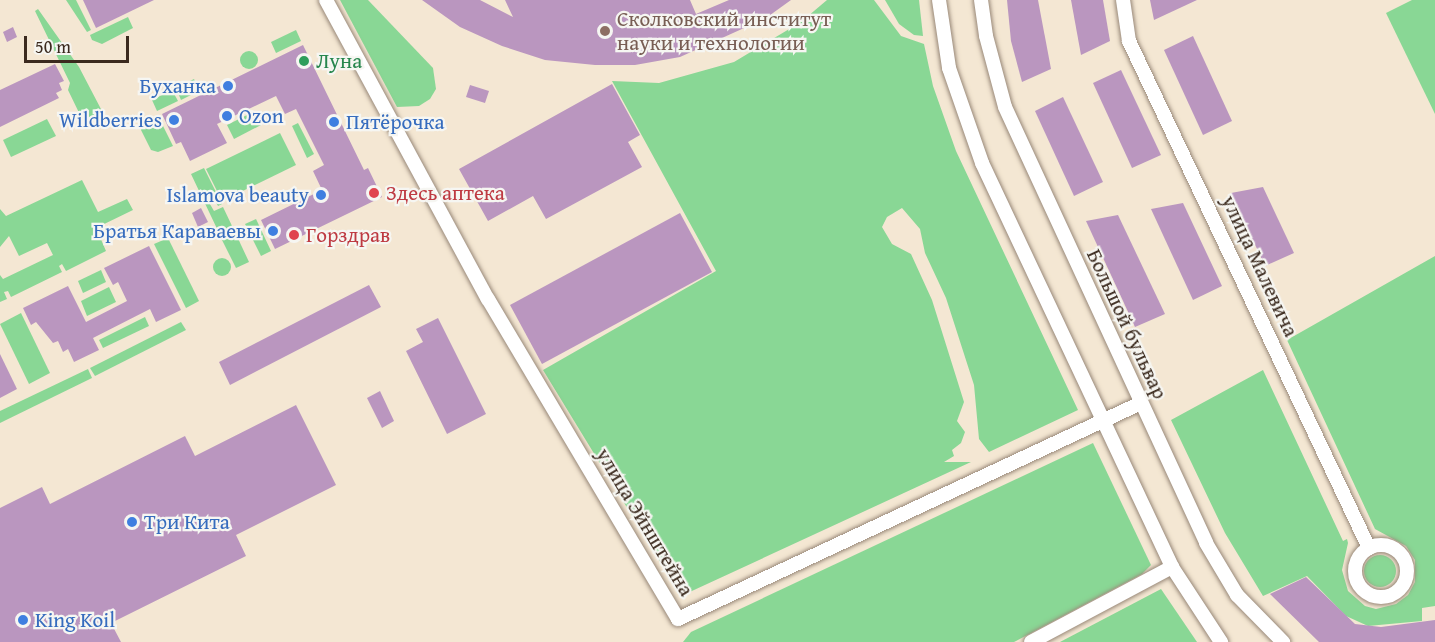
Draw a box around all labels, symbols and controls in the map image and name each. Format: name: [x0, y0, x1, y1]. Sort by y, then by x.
place label: Сколковский институт науки и технологии: [617, 6, 831, 56]
scale bar: [27, 24, 132, 62]
marker: Сколковский институт науки и технологии: [598, 24, 612, 38]
text: 50 m: [35, 33, 71, 60]
place label: Луна: [316, 48, 362, 74]
marker: Луна: [297, 54, 311, 68]
place label: Буханка: [140, 73, 216, 99]
marker: Буханка: [221, 79, 235, 93]
place label: Ozon: [239, 103, 283, 129]
place label: Wildberries: [59, 107, 162, 133]
marker: Ozon: [220, 109, 234, 123]
place label: Пятёрочка: [346, 109, 444, 135]
marker: Wildberries: [167, 113, 181, 127]
marker: Пятёрочка: [327, 115, 341, 129]
place label: Здесь аптека: [386, 180, 505, 206]
place label: Islamova beauty: [166, 182, 309, 208]
marker: Здесь аптека: [367, 186, 381, 200]
marker: Islamova beauty: [314, 188, 328, 202]
street label: улица Малевича: [1216, 191, 1304, 341]
place label: Братья Караваевы: [93, 218, 261, 244]
place label: Горздрав: [306, 222, 390, 248]
marker: Братья Караваевы: [266, 224, 280, 238]
marker: Горздрав: [287, 228, 301, 242]
street label: Большой бульвар: [1081, 245, 1173, 403]
street label: улица Эйнштейна: [591, 443, 699, 601]
place label: Три Кита: [144, 509, 230, 535]
marker: Три Кита: [125, 515, 139, 529]
place label: King Koil: [35, 607, 115, 633]
marker: King Koil: [16, 613, 30, 627]

